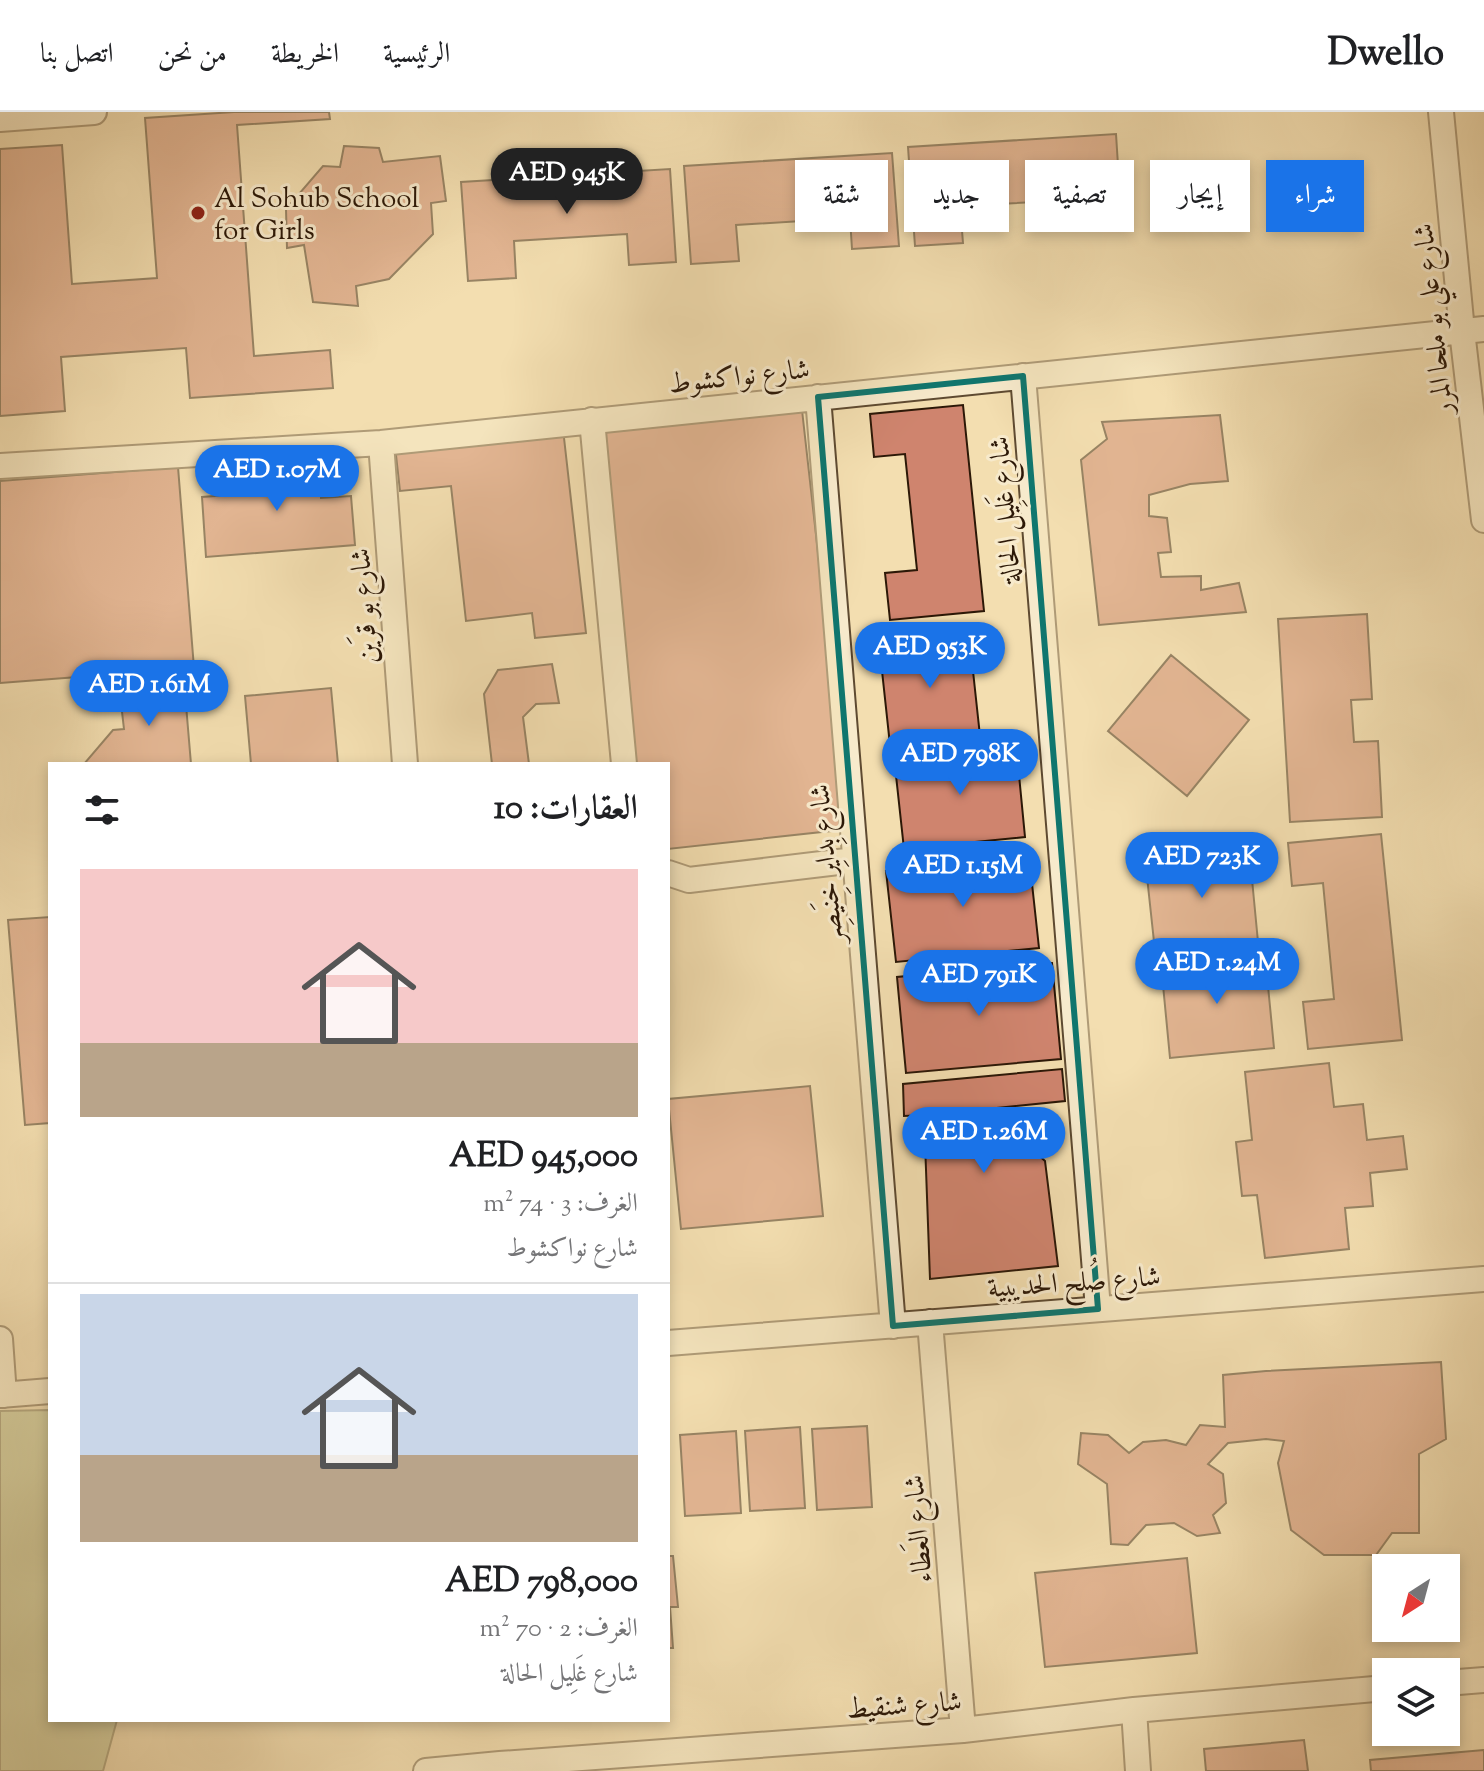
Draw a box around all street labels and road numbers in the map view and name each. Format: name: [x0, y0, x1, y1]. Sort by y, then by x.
street label: شارع علي بو ملحا المرر: [1405, 221, 1469, 419]
street label: شارع نواكشوط: [667, 351, 812, 406]
street label: شارع غَلِيل الحالة: [978, 435, 1035, 587]
street label: شارع بو قرَين: [339, 547, 391, 665]
street label: شارع بِدايِر خِنَيصِر: [798, 782, 856, 948]
street label: شارع صُلح الحديبية: [986, 1252, 1162, 1312]
street label: شارع العَطاء: [892, 1473, 946, 1585]
street label: شارع شنقيط: [845, 1683, 963, 1732]

